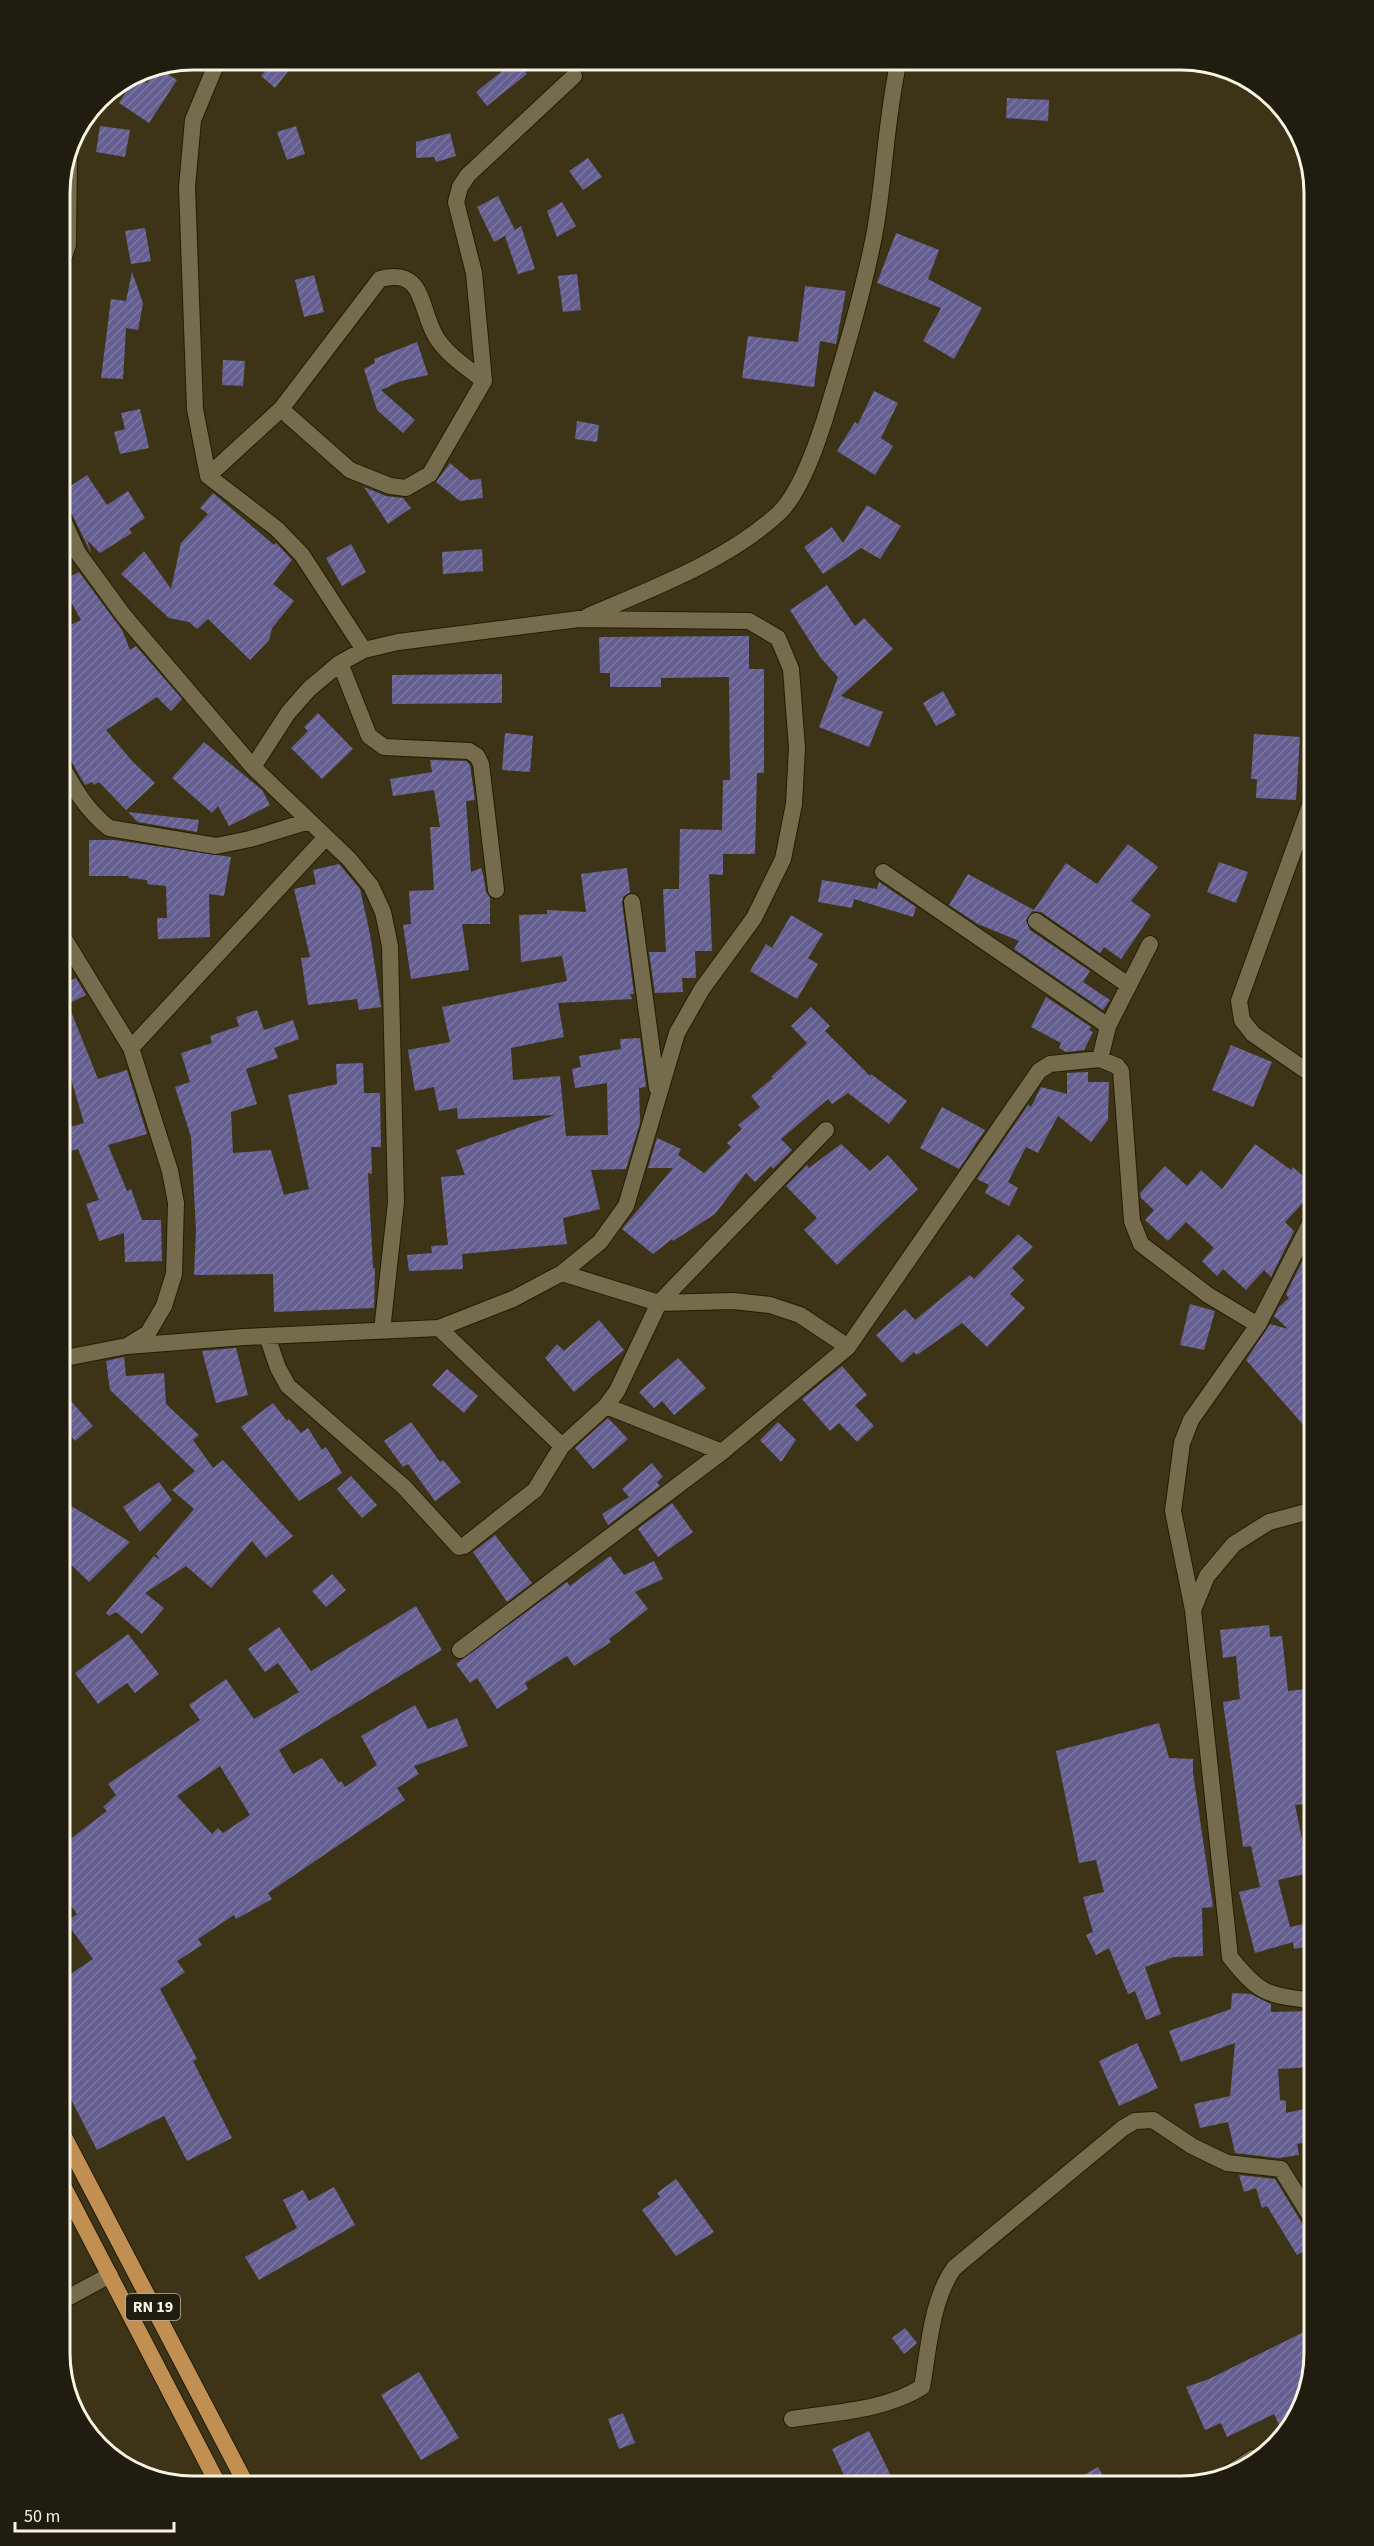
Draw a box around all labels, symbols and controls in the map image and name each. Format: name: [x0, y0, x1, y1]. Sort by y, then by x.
road number: RN 19: [126, 2294, 180, 2320]
scale bar: [15, 2495, 174, 2533]
text: 50 m: [24, 2504, 60, 2529]

